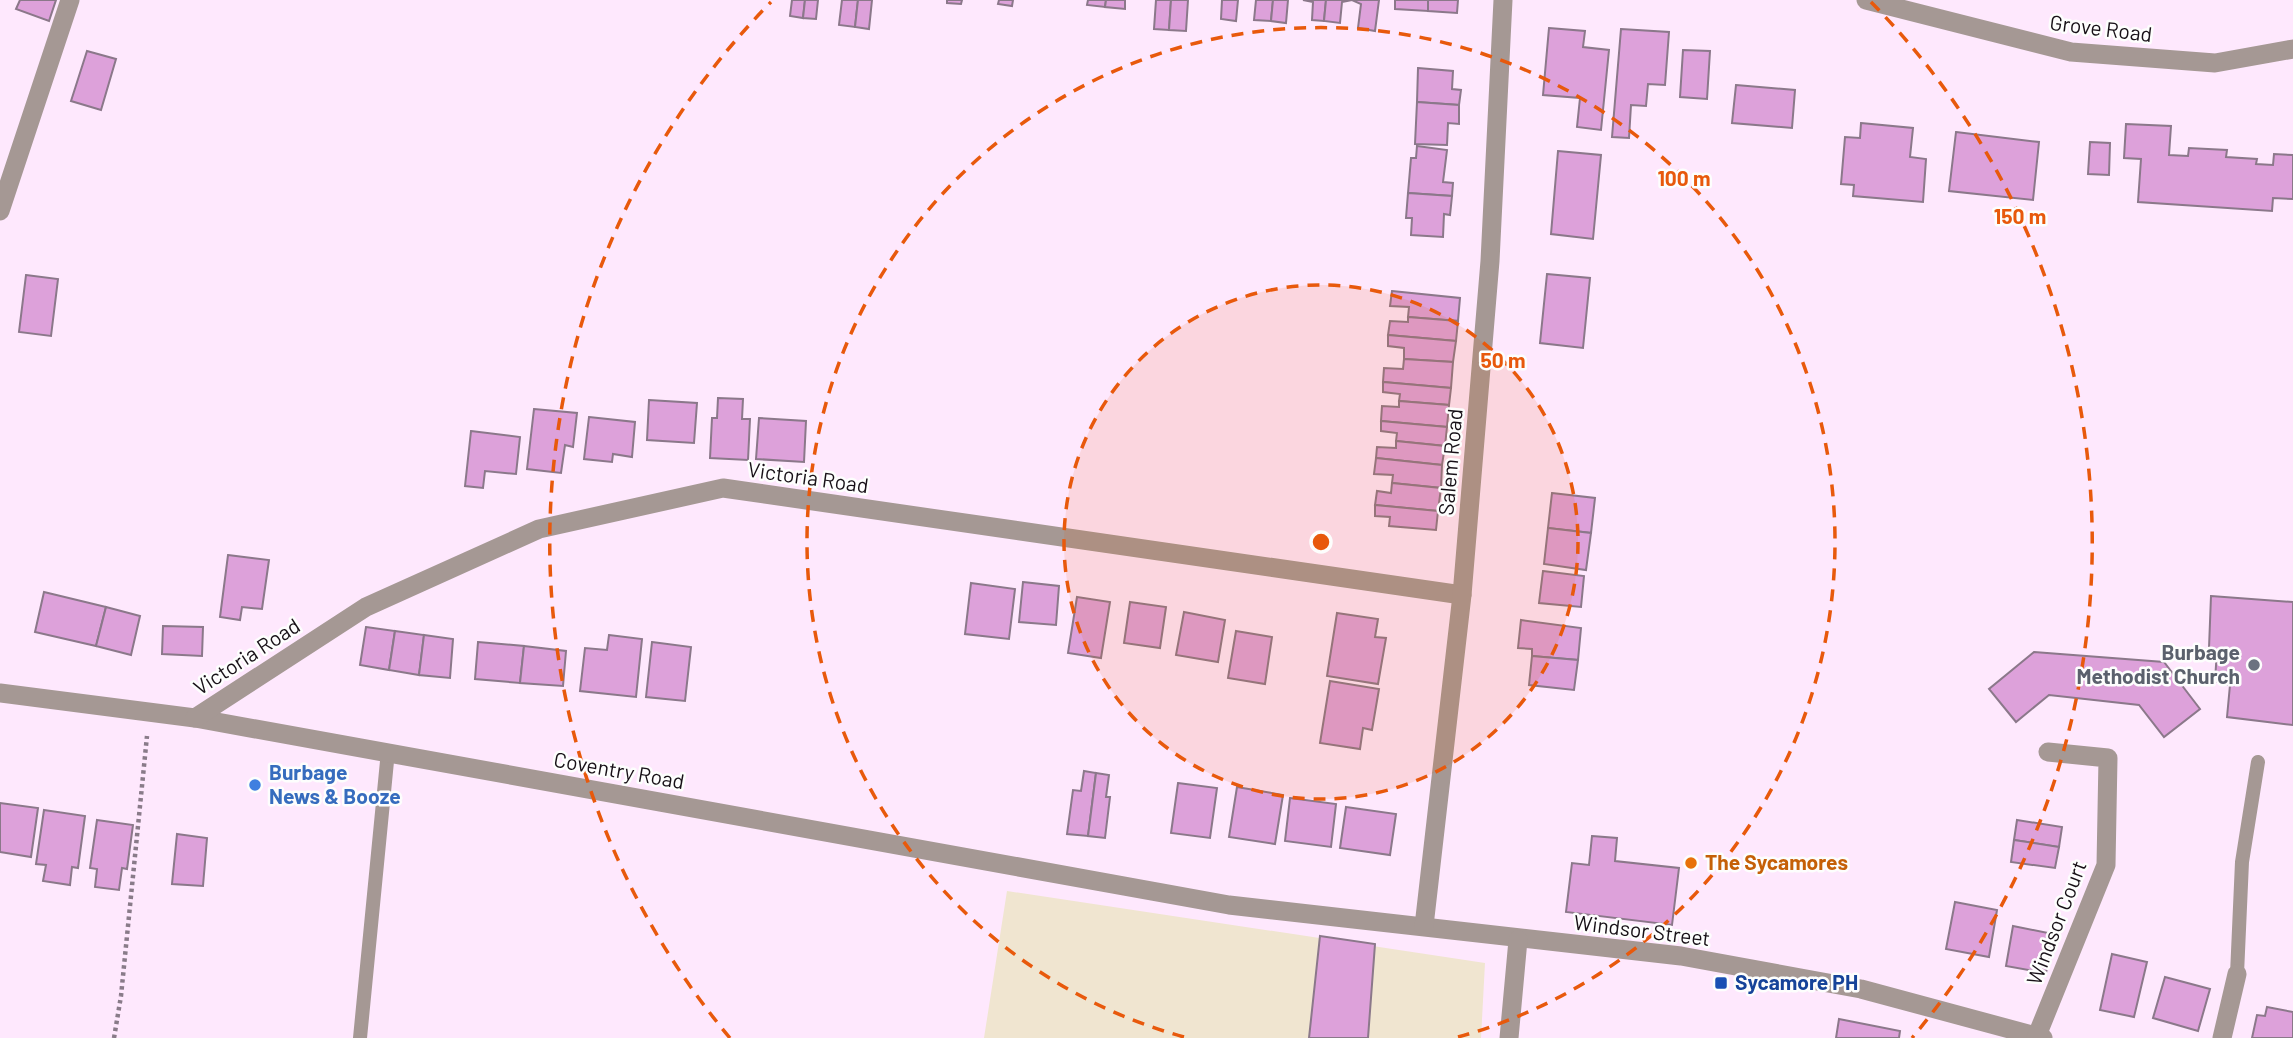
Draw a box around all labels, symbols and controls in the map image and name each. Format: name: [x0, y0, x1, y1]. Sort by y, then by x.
street label: Grove Road: [2049, 9, 2154, 46]
text: 100 m: [1657, 165, 1711, 190]
text: 150 m: [1994, 203, 2046, 228]
text: 50 m: [1480, 347, 1526, 372]
street label: Salem Road: [1432, 407, 1467, 516]
street label: Victoria Road: [746, 456, 870, 497]
centre of rings: [1309, 530, 1333, 554]
street label: Victoria Road: [188, 612, 304, 699]
place label: Burbage Methodist Church: [2076, 639, 2240, 688]
marker: Burbage Methodist Church: [2246, 657, 2262, 673]
street label: Coventry Road: [552, 746, 686, 793]
place label: Burbage News & Booze: [269, 759, 401, 808]
marker: Burbage News & Booze: [247, 777, 263, 793]
place label: The Sycamores: [1705, 849, 1848, 874]
marker: The Sycamores: [1683, 855, 1699, 871]
street label: Windsor Court: [2020, 857, 2091, 988]
street label: Windsor Street: [1573, 909, 1712, 950]
place label: Sycamore PH: [1735, 969, 1858, 994]
marker: Sycamore PH: [1713, 975, 1729, 991]

